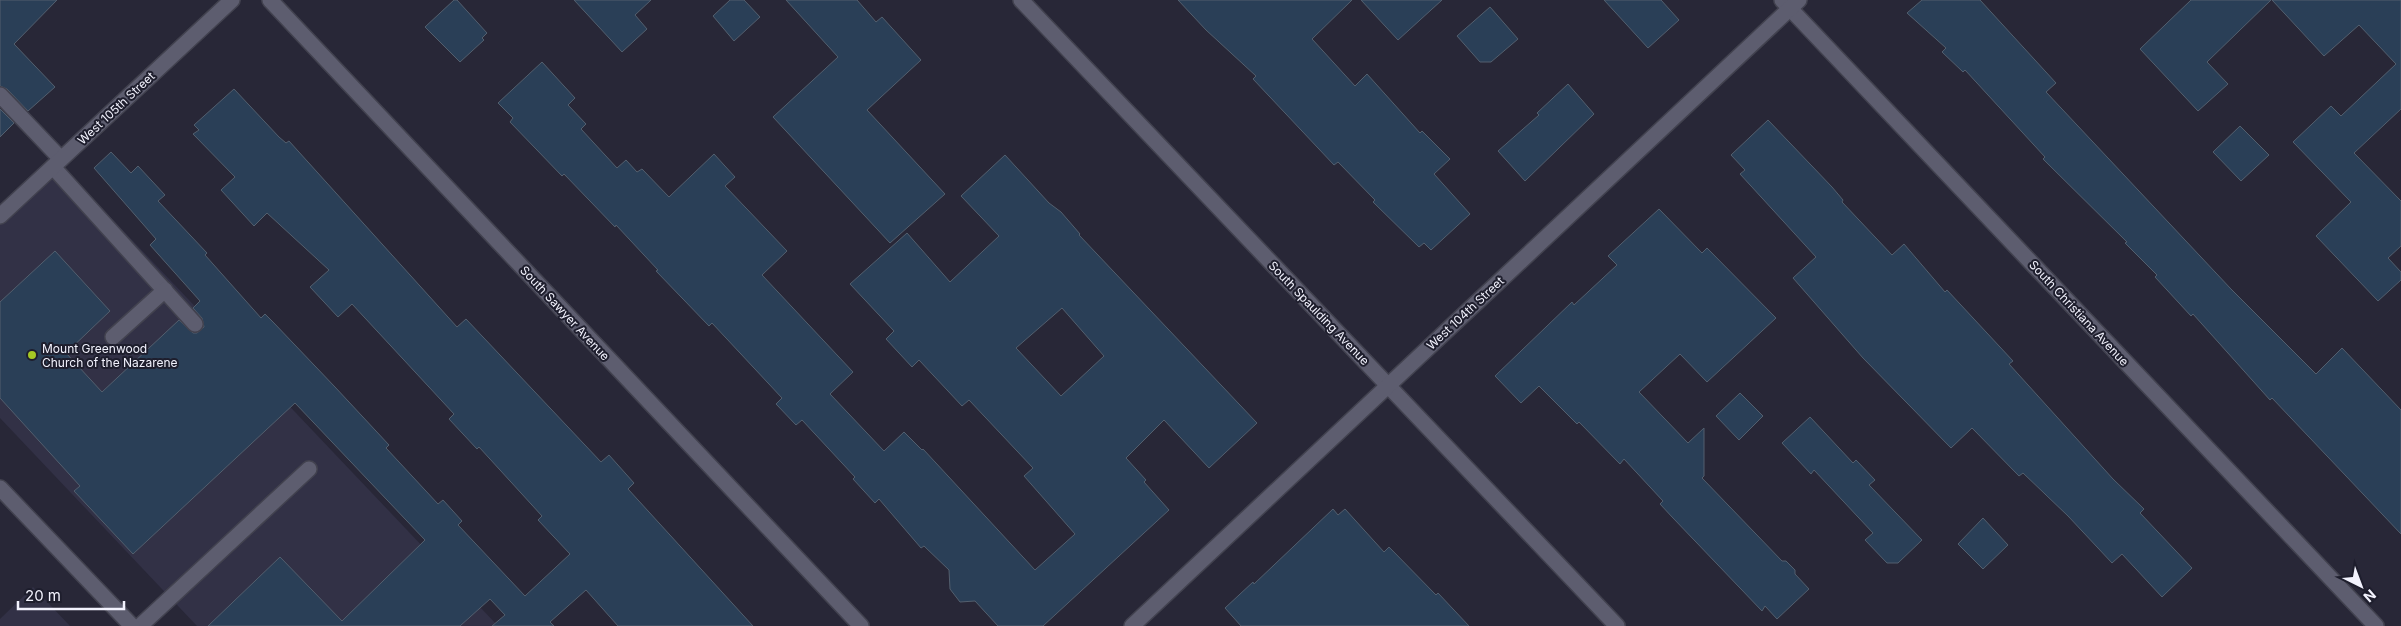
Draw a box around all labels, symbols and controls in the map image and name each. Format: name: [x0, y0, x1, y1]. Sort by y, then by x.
street label: West 105th Street: [74, 68, 158, 148]
street label: South Christiana Avenue: [2026, 257, 2132, 369]
street label: South Spaulding Avenue: [1265, 258, 1373, 368]
street label: South Sawyer Avenue: [517, 262, 613, 364]
street label: West 104th Street: [1423, 273, 1507, 353]
place label: Mount Greenwood Church of the Nazarene: [42, 341, 178, 370]
marker: Mount Greenwood Church of the Nazarene: [26, 349, 38, 361]
north arrow: [2336, 561, 2386, 611]
scale bar: [18, 578, 124, 610]
text: 20 m: [25, 586, 61, 605]
text: N: [2360, 586, 2380, 606]

